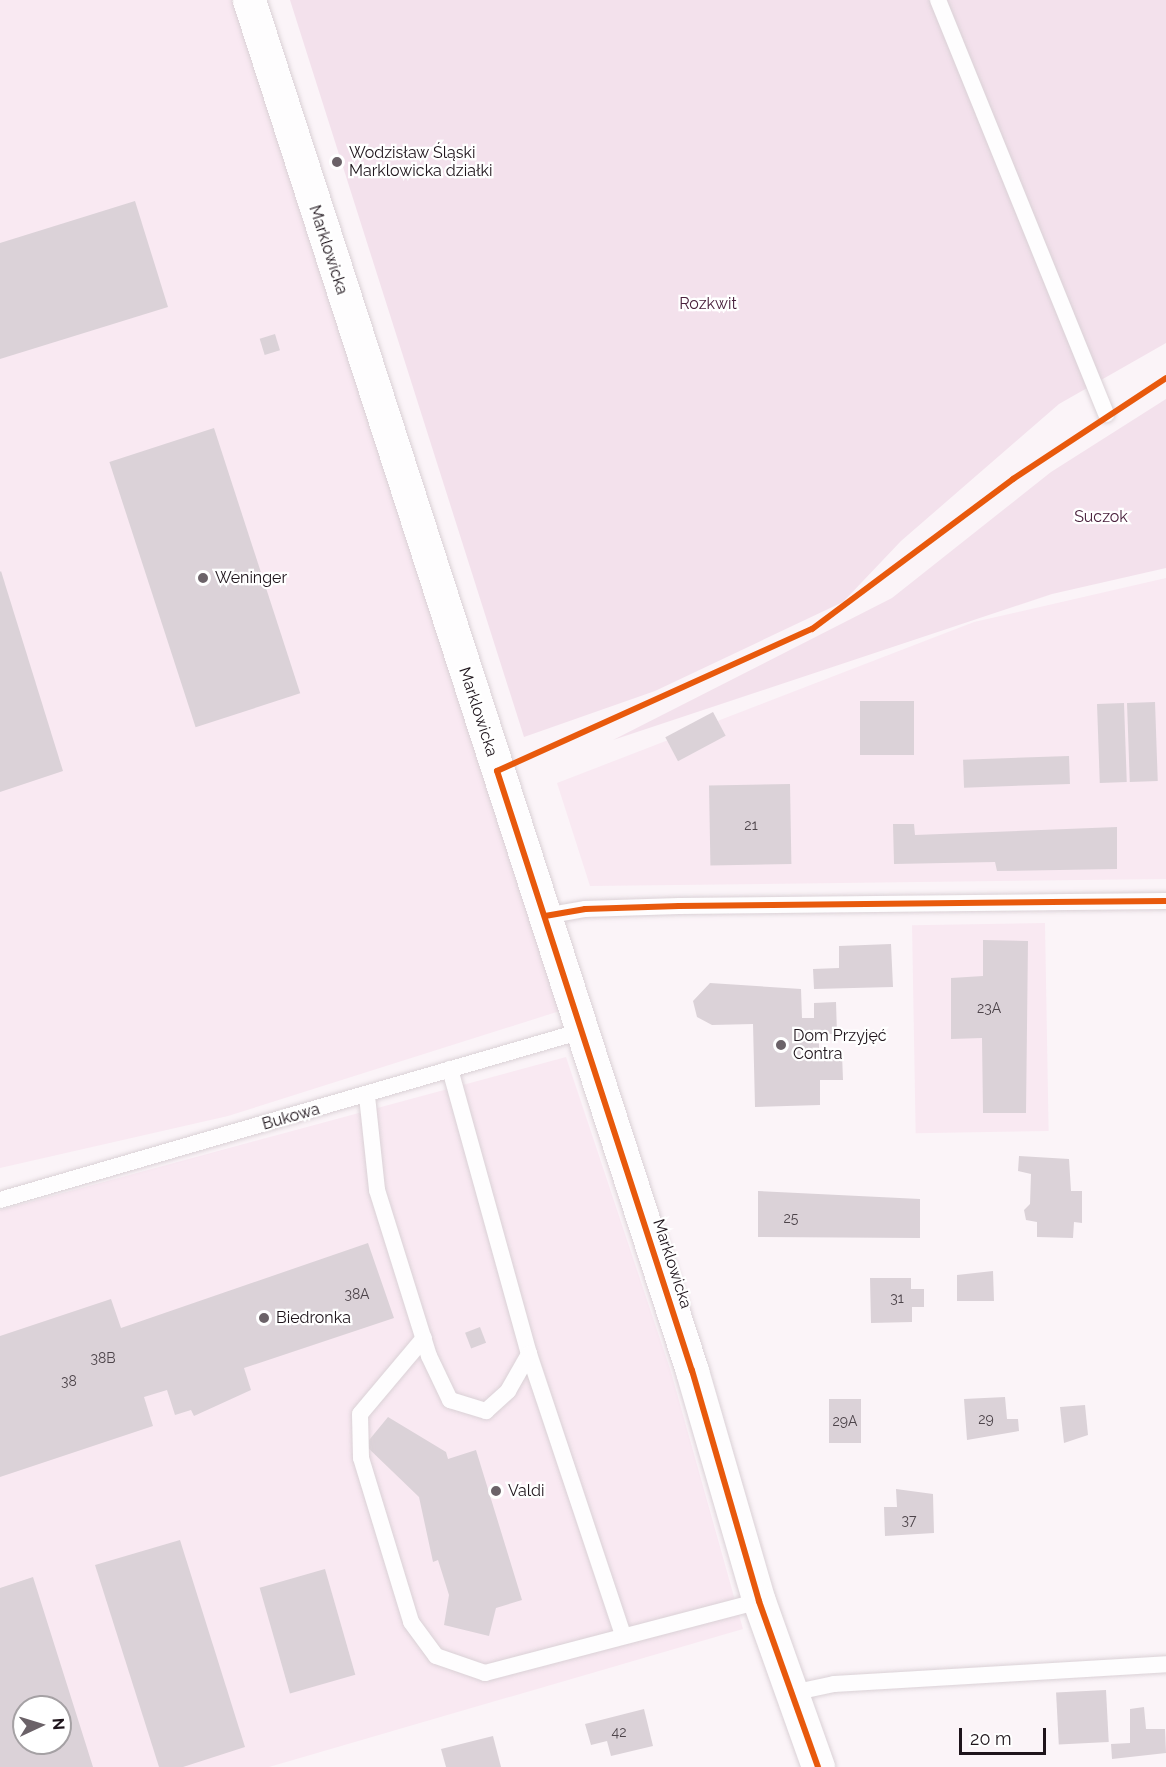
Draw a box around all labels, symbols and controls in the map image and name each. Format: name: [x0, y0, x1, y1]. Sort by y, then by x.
place label: Wodzisław Śląski Marklowicka działki: [349, 143, 493, 181]
marker: Wodzisław Śląski Marklowicka działki: [330, 155, 344, 169]
street label: Marklowicka: [305, 203, 351, 297]
park label: Rozkwit: [679, 294, 737, 314]
park label: Suczok: [1074, 507, 1128, 527]
place label: Weninger: [215, 568, 287, 588]
marker: Weninger: [196, 571, 210, 585]
street label: Marklowicka: [455, 665, 501, 759]
house number: 21: [744, 817, 758, 833]
house number: 23A: [977, 1000, 1001, 1016]
place label: Dom Przyjęć Contra: [793, 1026, 887, 1064]
marker: Dom Przyjęć Contra: [774, 1038, 788, 1052]
street label: Bukowa: [260, 1100, 322, 1134]
house number: 25: [784, 1210, 798, 1226]
street label: Marklowicka: [649, 1217, 695, 1311]
house number: 38A: [344, 1286, 370, 1302]
house number: 31: [890, 1290, 904, 1306]
place label: Biedronka: [276, 1308, 351, 1328]
marker: Biedronka: [257, 1311, 271, 1325]
house number: 38B: [90, 1350, 116, 1366]
house number: 38: [61, 1373, 77, 1389]
house number: 29: [978, 1411, 994, 1427]
house number: 29A: [833, 1413, 857, 1429]
place label: Valdi: [508, 1481, 545, 1501]
marker: Valdi: [489, 1484, 503, 1498]
house number: 37: [902, 1512, 916, 1528]
north arrow: [12, 1695, 72, 1755]
scale bar: [962, 1716, 1049, 1754]
text: N: [49, 1717, 68, 1731]
house number: 42: [612, 1724, 626, 1740]
text: 20 m: [970, 1728, 1012, 1749]

